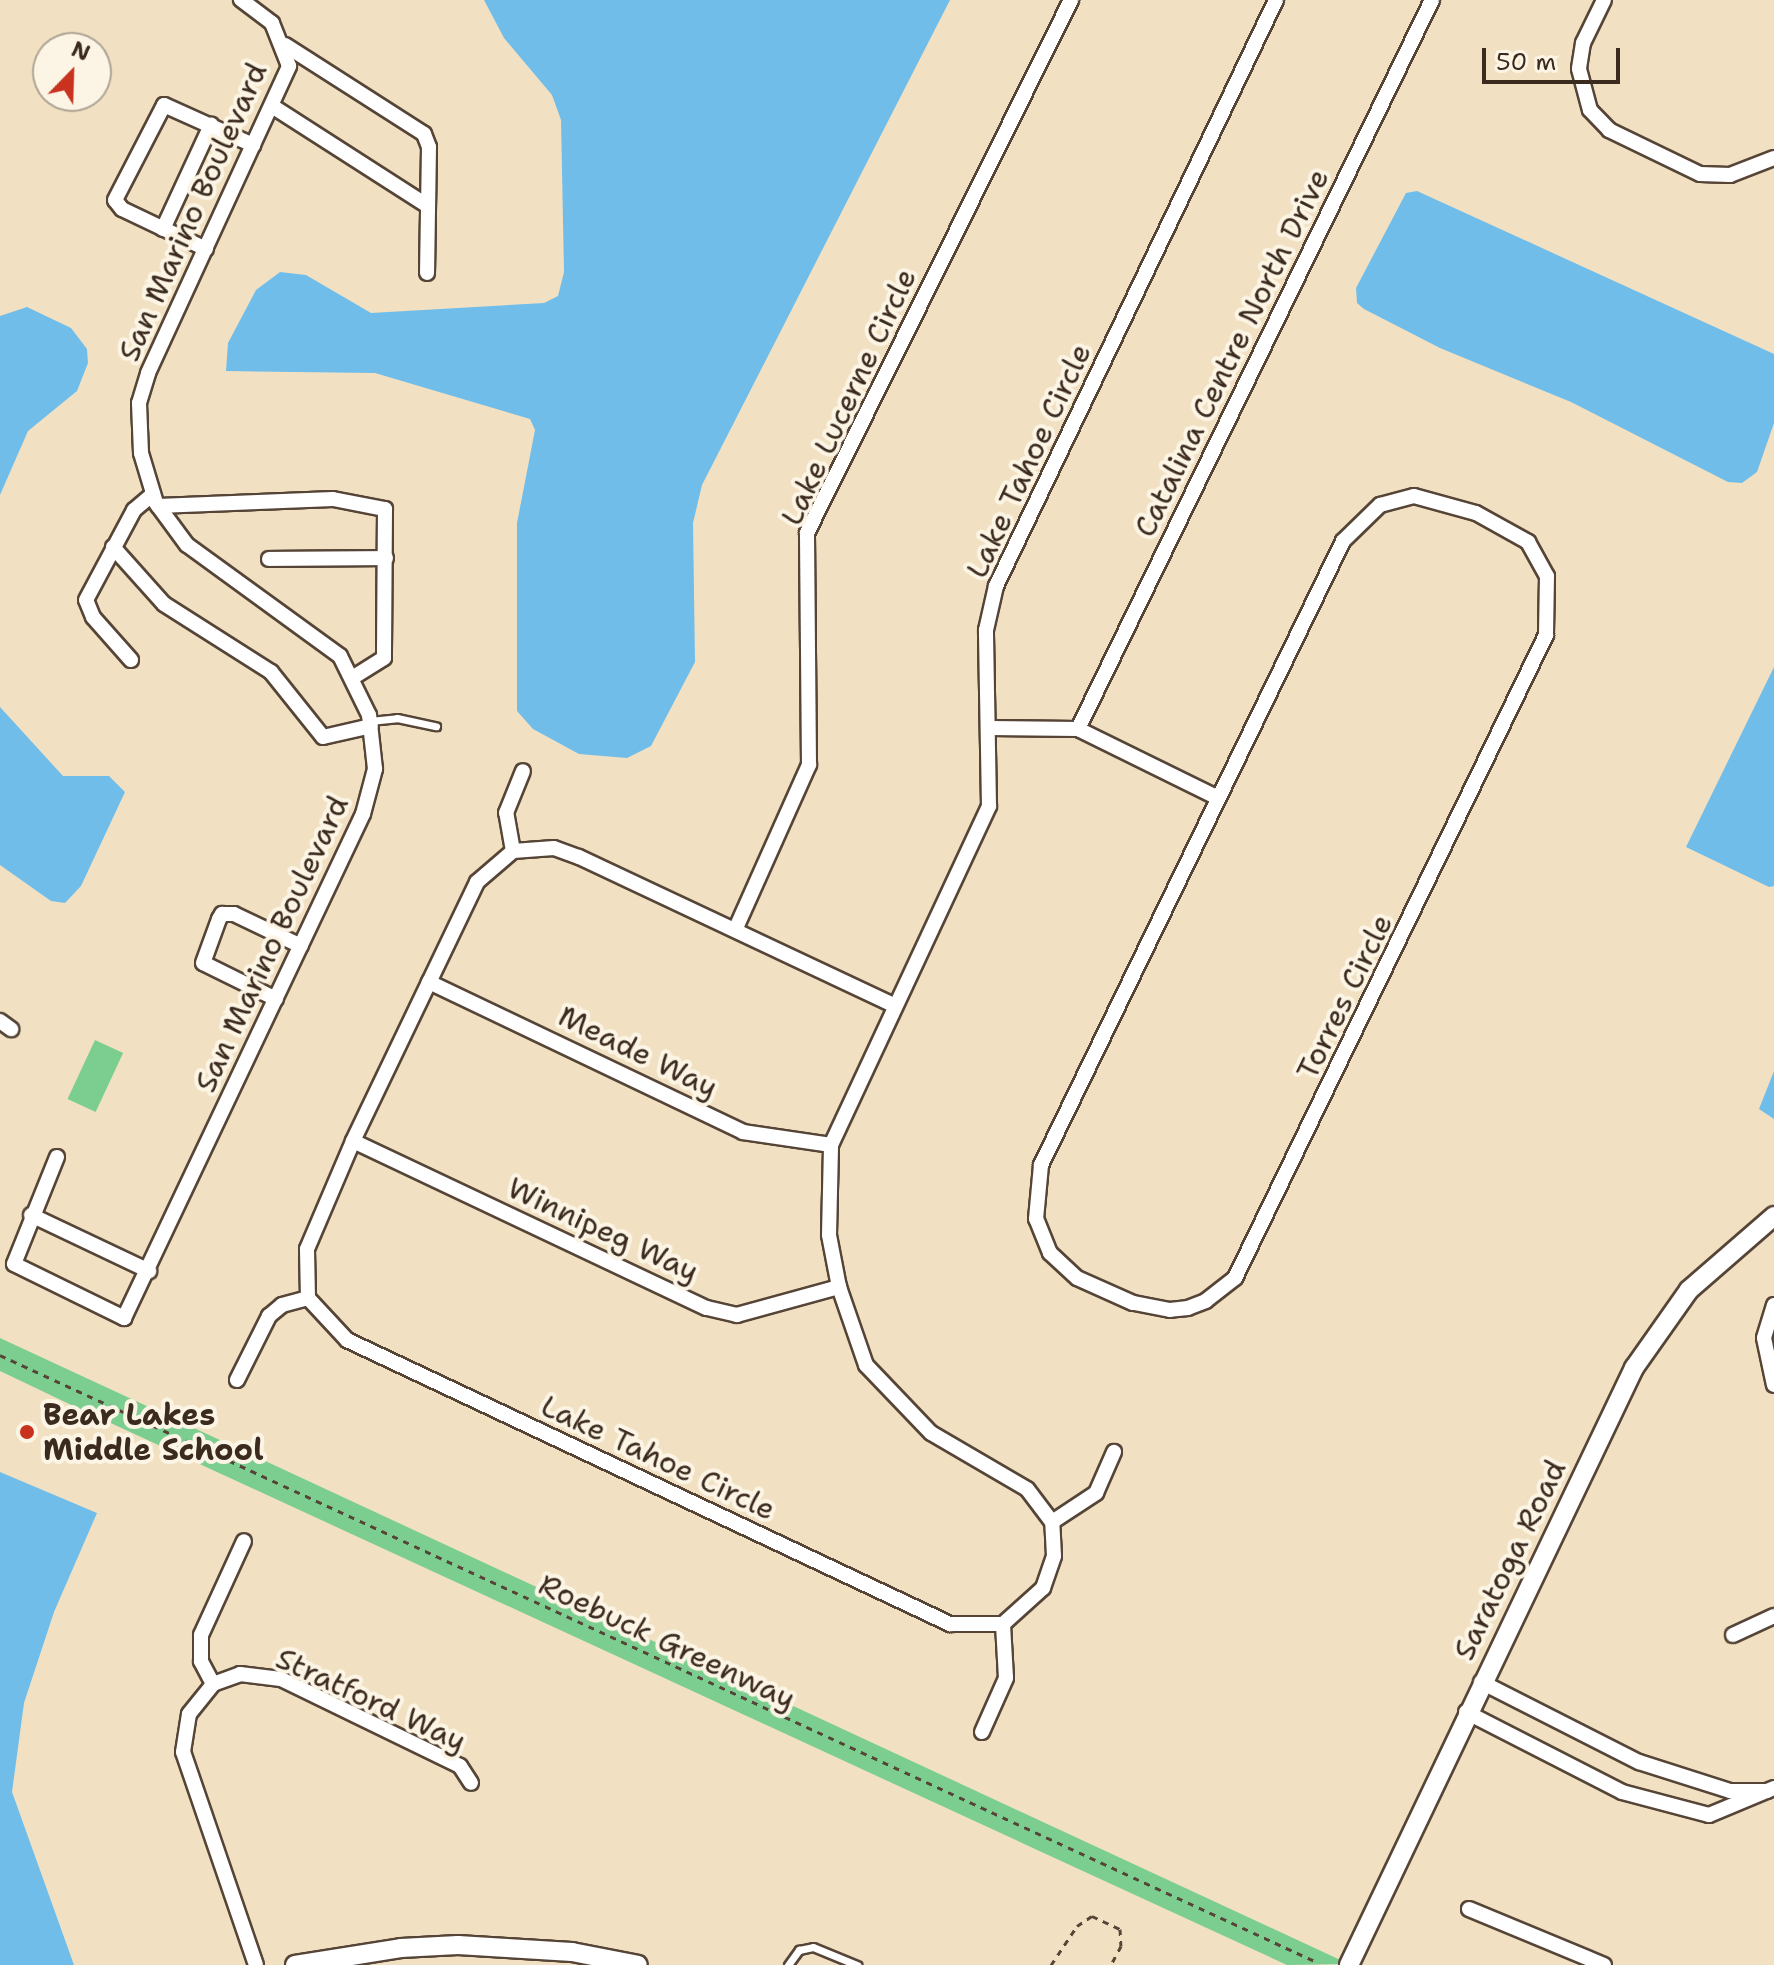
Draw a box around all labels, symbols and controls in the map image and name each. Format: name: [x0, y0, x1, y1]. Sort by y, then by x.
north arrow: [32, 32, 112, 112]
scale bar: [1486, 32, 1624, 82]
text: N: [67, 35, 94, 68]
text: 50 m: [1496, 46, 1556, 78]
street label: San Marino Boulevard: [111, 57, 275, 367]
street label: Catalina Centre North Drive: [1127, 163, 1337, 543]
street label: Lake Lucerne Circle: [774, 263, 924, 531]
street label: Lake Tahoe Circle: [959, 338, 1099, 584]
street label: San Marino Boulevard: [188, 790, 356, 1098]
street label: Torres Circle: [1290, 909, 1400, 1085]
street label: Meade Way: [552, 998, 724, 1106]
street label: Winnipeg Way: [502, 1170, 704, 1290]
street label: Lake Tahoe Circle: [535, 1388, 781, 1528]
place label: Bear Lakes Middle School: [43, 1397, 264, 1468]
marker: Bear Lakes Middle School: [18, 1423, 36, 1441]
street label: Saratoga Road: [1446, 1454, 1574, 1666]
street label: Roebuck Greenway: [533, 1567, 801, 1717]
street label: Stratford Way: [270, 1640, 472, 1760]

